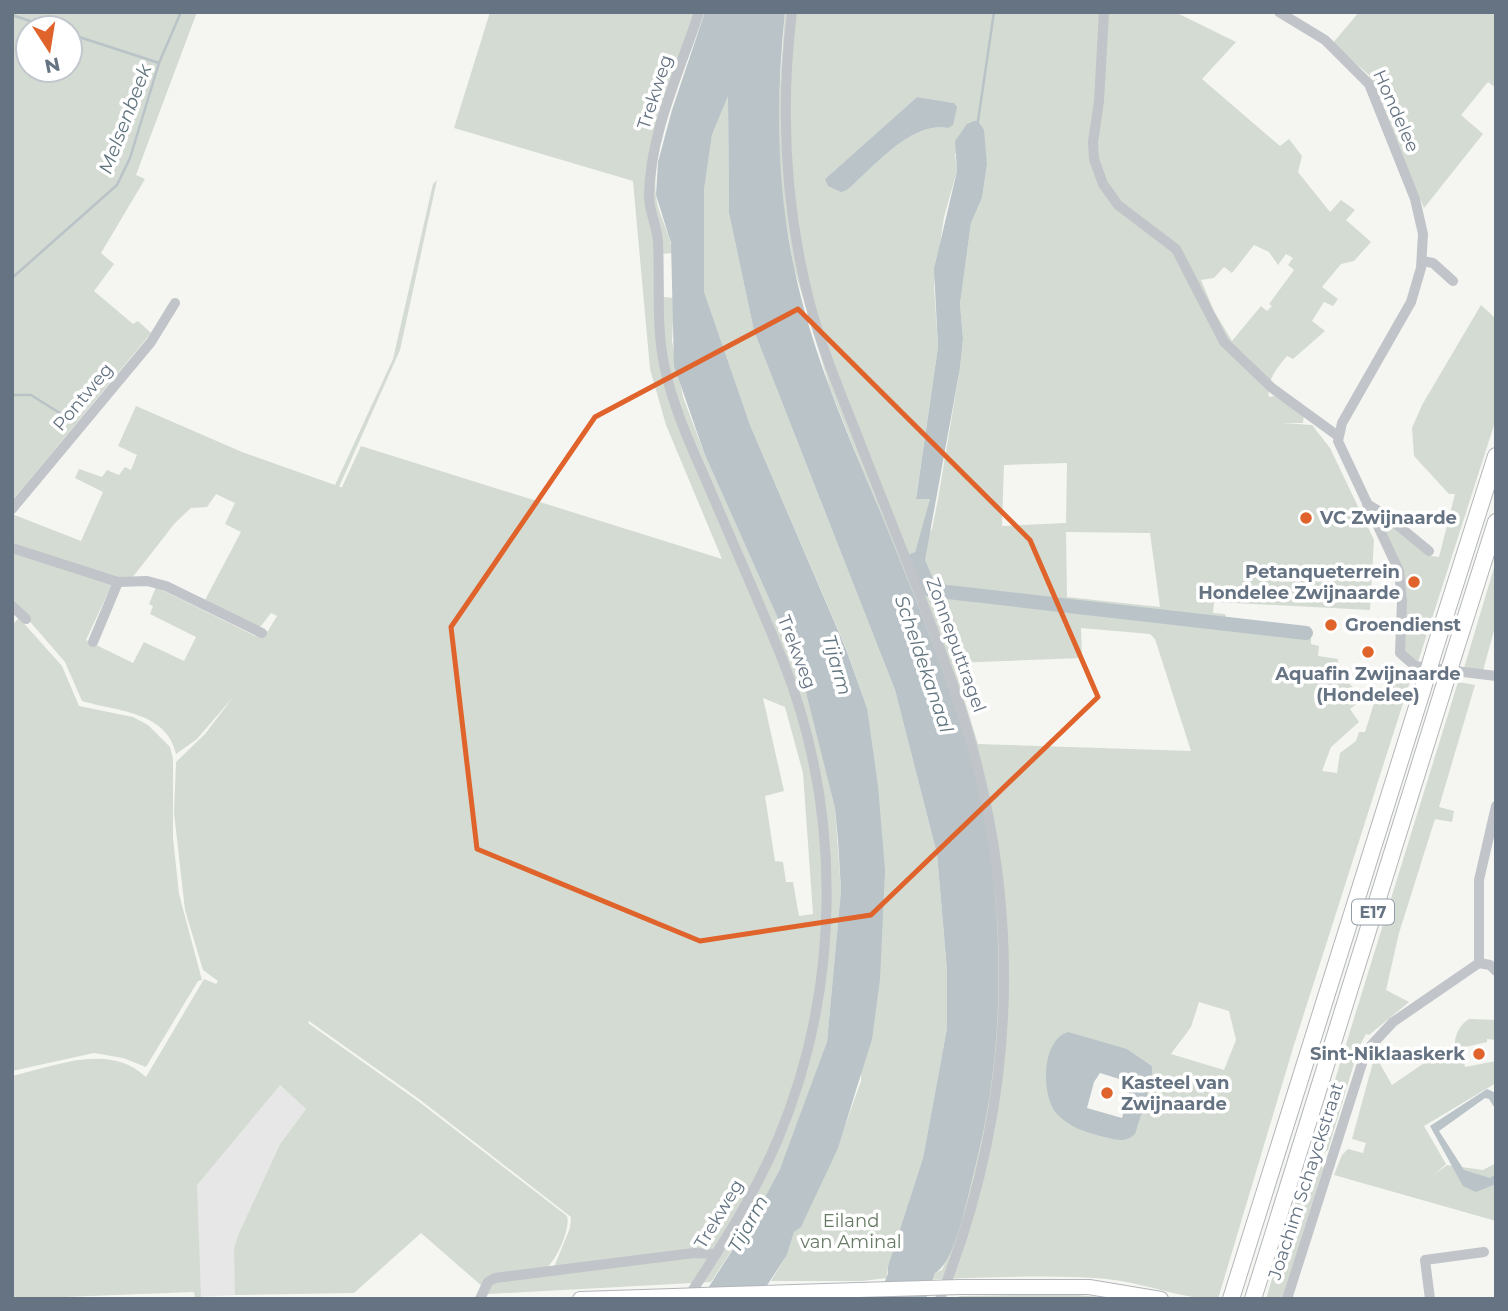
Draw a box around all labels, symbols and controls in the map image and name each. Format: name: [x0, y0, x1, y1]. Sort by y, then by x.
north arrow: [14, 14, 84, 84]
text: N: [43, 52, 62, 78]
street label: Trekweg: [633, 52, 677, 132]
water label: Melsenbeek: [94, 60, 157, 177]
street label: Hondelee: [1368, 66, 1424, 156]
street label: Pontweg: [48, 359, 118, 435]
place label: VC Zwijnaarde: [1319, 507, 1457, 529]
marker: VC Zwijnaarde: [1298, 510, 1314, 526]
place label: Petanqueterrein Hondelee Zwijnaarde: [1198, 561, 1400, 604]
marker: Petanqueterrein Hondelee Zwijnaarde: [1406, 574, 1422, 590]
street label: Zonneputtragel: [921, 575, 991, 715]
water label: Scheldekanaal: [890, 592, 959, 736]
street label: Trekweg: [773, 612, 821, 692]
place label: Groendienst: [1345, 614, 1461, 636]
marker: Groendienst: [1323, 617, 1339, 633]
water label: Tijarm: [817, 632, 857, 698]
marker: Aquafin Zwijnaarde (Hondelee): [1360, 644, 1376, 660]
place label: Aquafin Zwijnaarde (Hondelee): [1274, 663, 1461, 706]
road number: E17: [1352, 900, 1394, 924]
place label: Sint-Niklaaskerk: [1310, 1043, 1465, 1065]
marker: Sint-Niklaaskerk: [1471, 1046, 1487, 1062]
place label: Kasteel van Zwijnaarde: [1121, 1072, 1229, 1115]
street label: Joachim Schayckstraat: [1263, 1080, 1348, 1283]
marker: Kasteel van Zwijnaarde: [1099, 1085, 1115, 1101]
street label: Trekweg: [690, 1175, 748, 1253]
water label: Tijarm: [723, 1191, 773, 1257]
park label: Eiland van Aminal: [800, 1210, 902, 1253]

